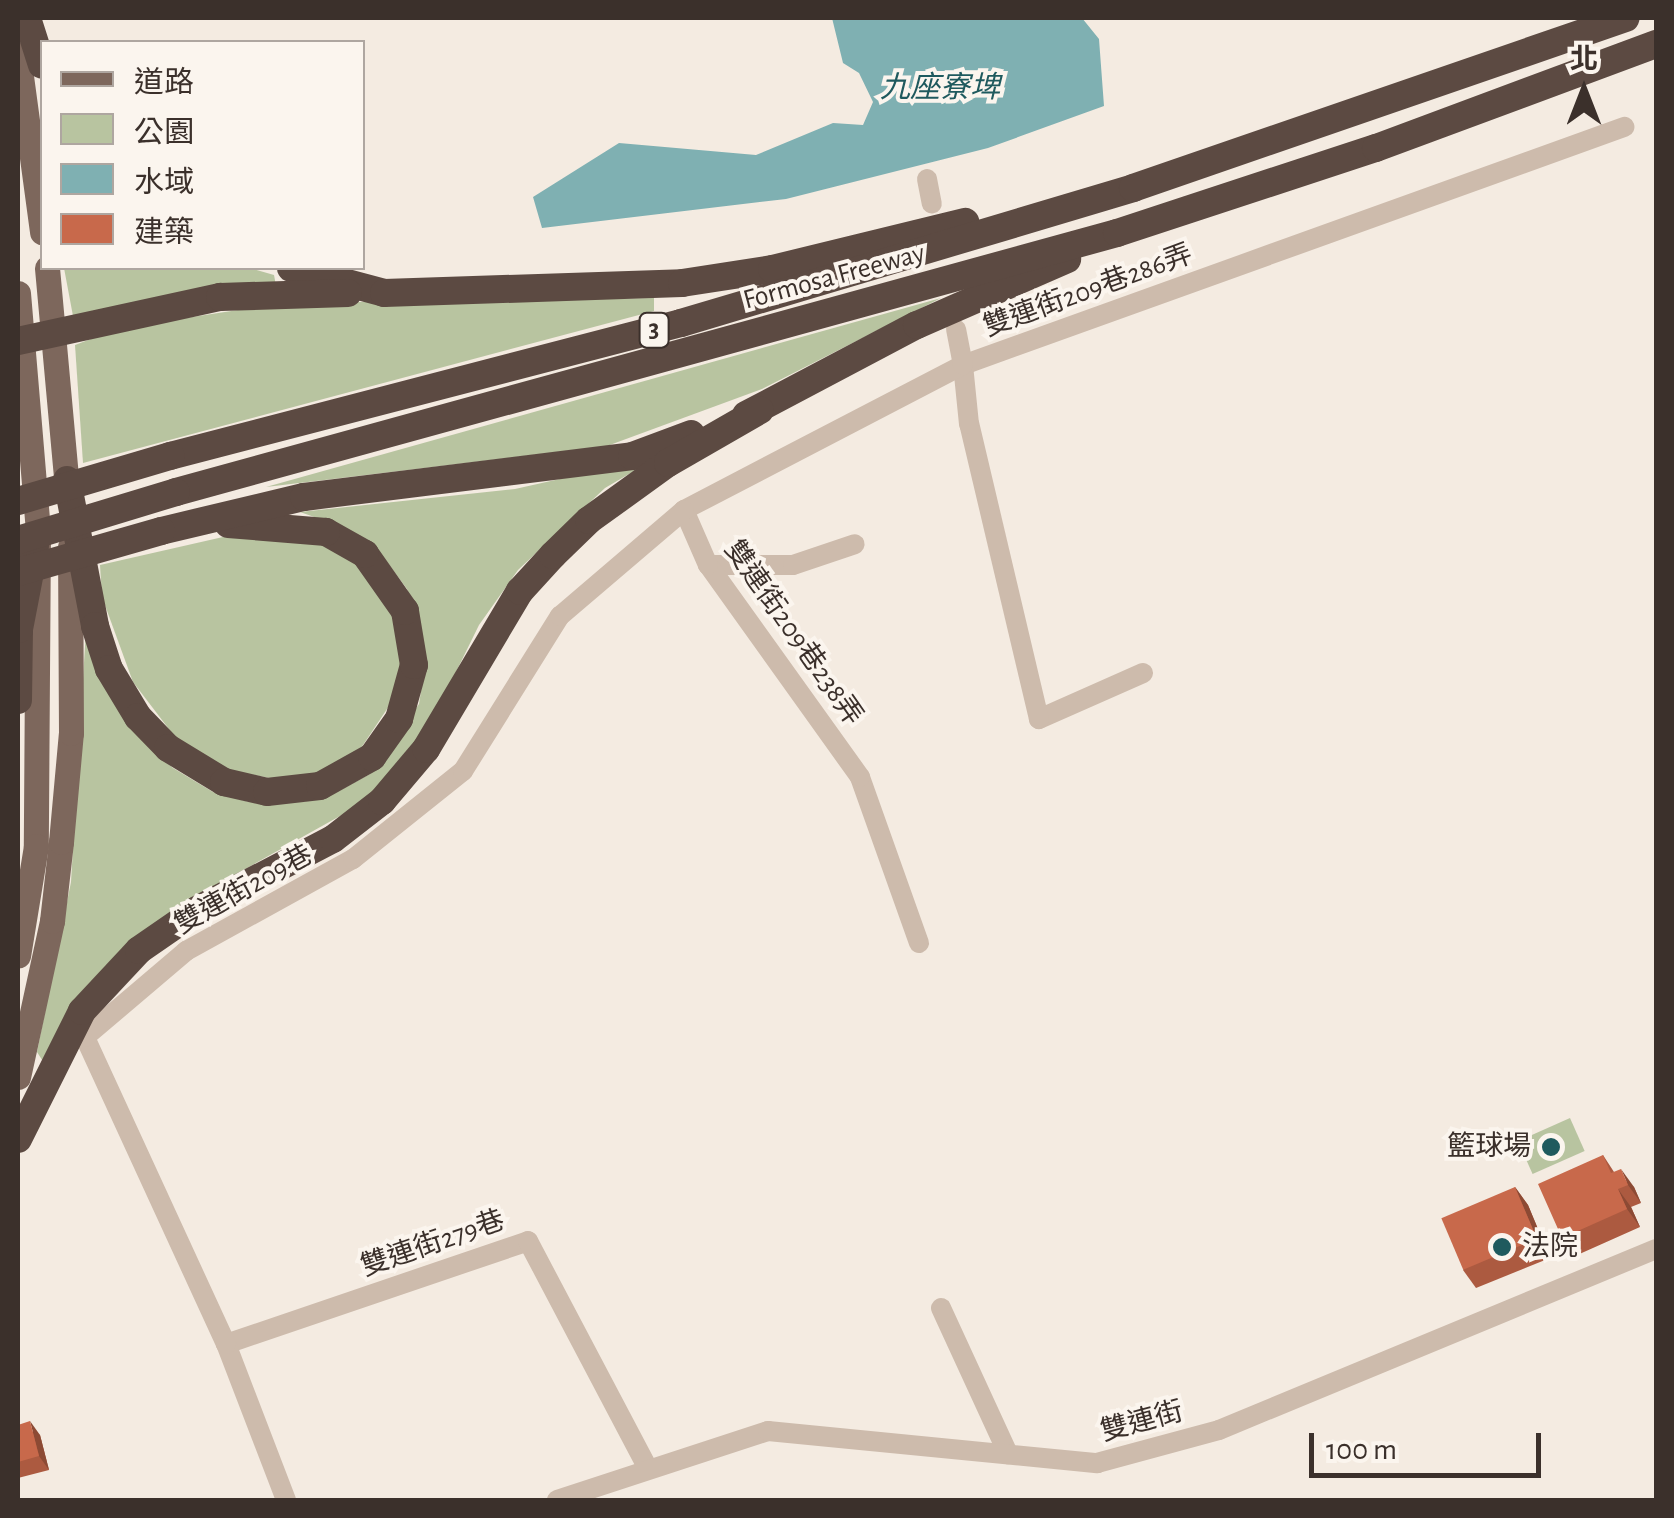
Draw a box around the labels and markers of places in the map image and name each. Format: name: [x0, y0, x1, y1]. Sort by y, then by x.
place label: 籃球場: [1447, 1130, 1531, 1164]
marker: 籃球場: [1540, 1136, 1562, 1158]
place label: 法院: [1522, 1230, 1578, 1264]
marker: 法院: [1491, 1236, 1513, 1258]

